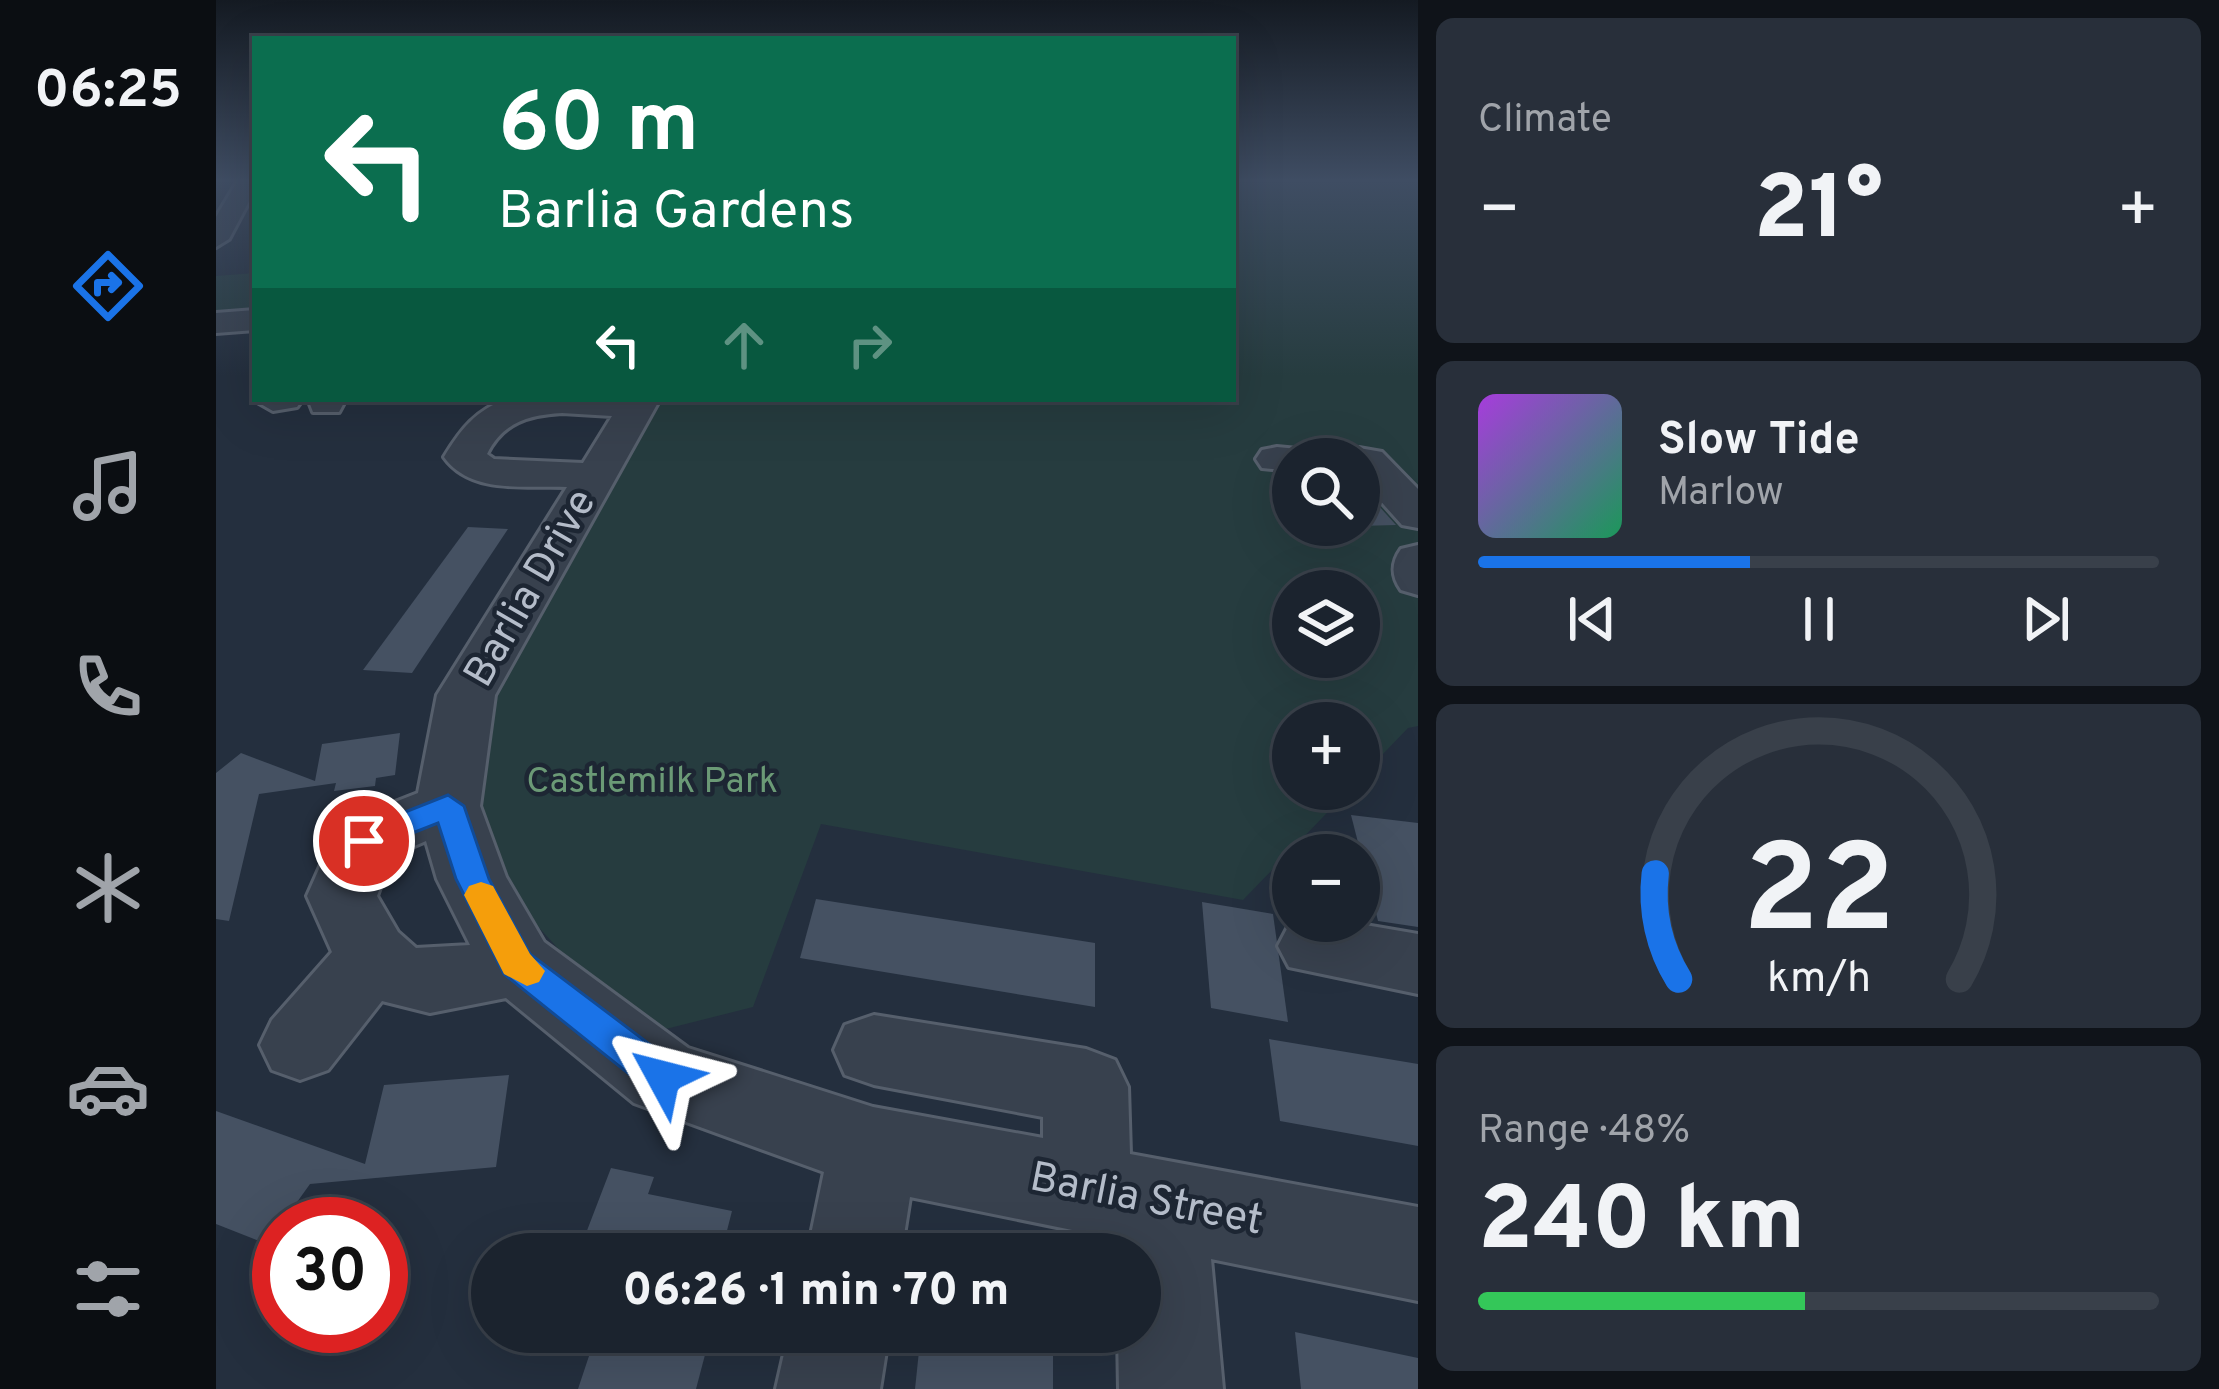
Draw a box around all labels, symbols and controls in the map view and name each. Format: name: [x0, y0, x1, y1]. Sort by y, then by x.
text: 06:25: [34, 58, 182, 127]
text: 60 m: [498, 75, 699, 181]
icon: left: [300, 84, 456, 240]
text: Climate: [1478, 97, 1612, 146]
text: 21°: [1754, 157, 1883, 270]
text: −: [1478, 172, 1521, 255]
text: +: [2116, 172, 2159, 255]
text: Barlia Gardens: [498, 179, 854, 248]
icon: directions: [66, 244, 150, 328]
icon: left: [585, 312, 651, 378]
icon: ahead: [711, 312, 777, 378]
icon: right: [837, 312, 903, 378]
text: Slow Tide: [1658, 413, 1860, 470]
map controls: [1272, 438, 1380, 942]
button: search: [1272, 438, 1380, 546]
icon: music: [66, 444, 150, 528]
text: Marlow: [1658, 470, 1784, 519]
street label: Barlia Drive: [454, 481, 610, 697]
button: layers: [1272, 570, 1380, 678]
icon: previous: [1559, 586, 1625, 652]
icon: pause: [1786, 586, 1852, 652]
icon: next: [2013, 586, 2079, 652]
icon: phone: [66, 645, 150, 729]
button: +: [1272, 702, 1380, 810]
park label: Castlemilk Park: [526, 760, 778, 806]
pin: [313, 790, 415, 892]
icon: arrive: [331, 808, 397, 874]
text: 22: [1742, 818, 1895, 976]
button: −: [1272, 834, 1380, 942]
icon: climate: [66, 846, 150, 930]
text: km/h: [1766, 953, 1871, 1007]
position arrow: [600, 1014, 726, 1140]
icon: car: [66, 1046, 150, 1130]
text: Range · 48%: [1478, 1108, 1690, 1157]
street label: Barlia Street: [1025, 1152, 1267, 1250]
text: 240 km: [1478, 1168, 1805, 1281]
speed limit sign: 30: [252, 1197, 408, 1353]
icon: filters: [66, 1247, 150, 1331]
text: 06:26 · 1 min · 70 m: [623, 1264, 1009, 1321]

